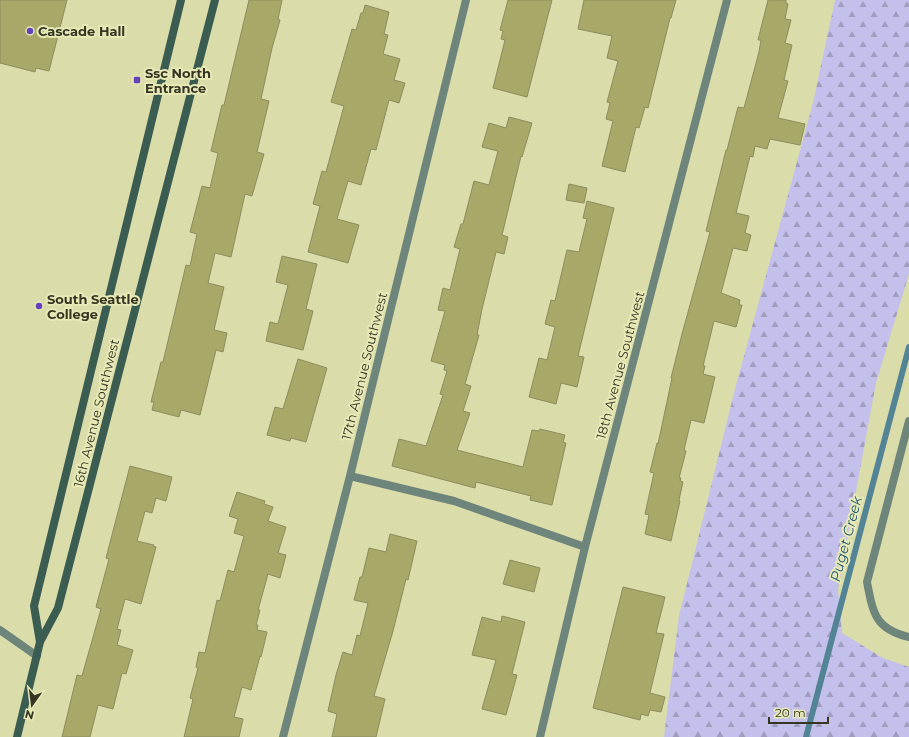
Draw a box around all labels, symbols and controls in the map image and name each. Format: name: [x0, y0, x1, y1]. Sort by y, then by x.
place label: Cascade Hall: [38, 23, 125, 39]
marker: Cascade Hall: [25, 26, 35, 36]
place label: Ssc North Entrance: [145, 65, 211, 96]
marker: Ssc North Entrance: [132, 75, 142, 85]
street label: 18th Avenue Southwest: [593, 289, 647, 441]
place label: South Seattle College: [47, 291, 139, 322]
street label: 17th Avenue Southwest: [338, 291, 390, 441]
marker: South Seattle College: [34, 301, 44, 311]
street label: 16th Avenue Southwest: [70, 337, 122, 489]
water label: Puget Creek: [826, 494, 866, 584]
north arrow: [12, 685, 52, 725]
scale bar: [769, 699, 828, 725]
text: 20 m: [775, 705, 806, 720]
text: N: [24, 707, 36, 723]

